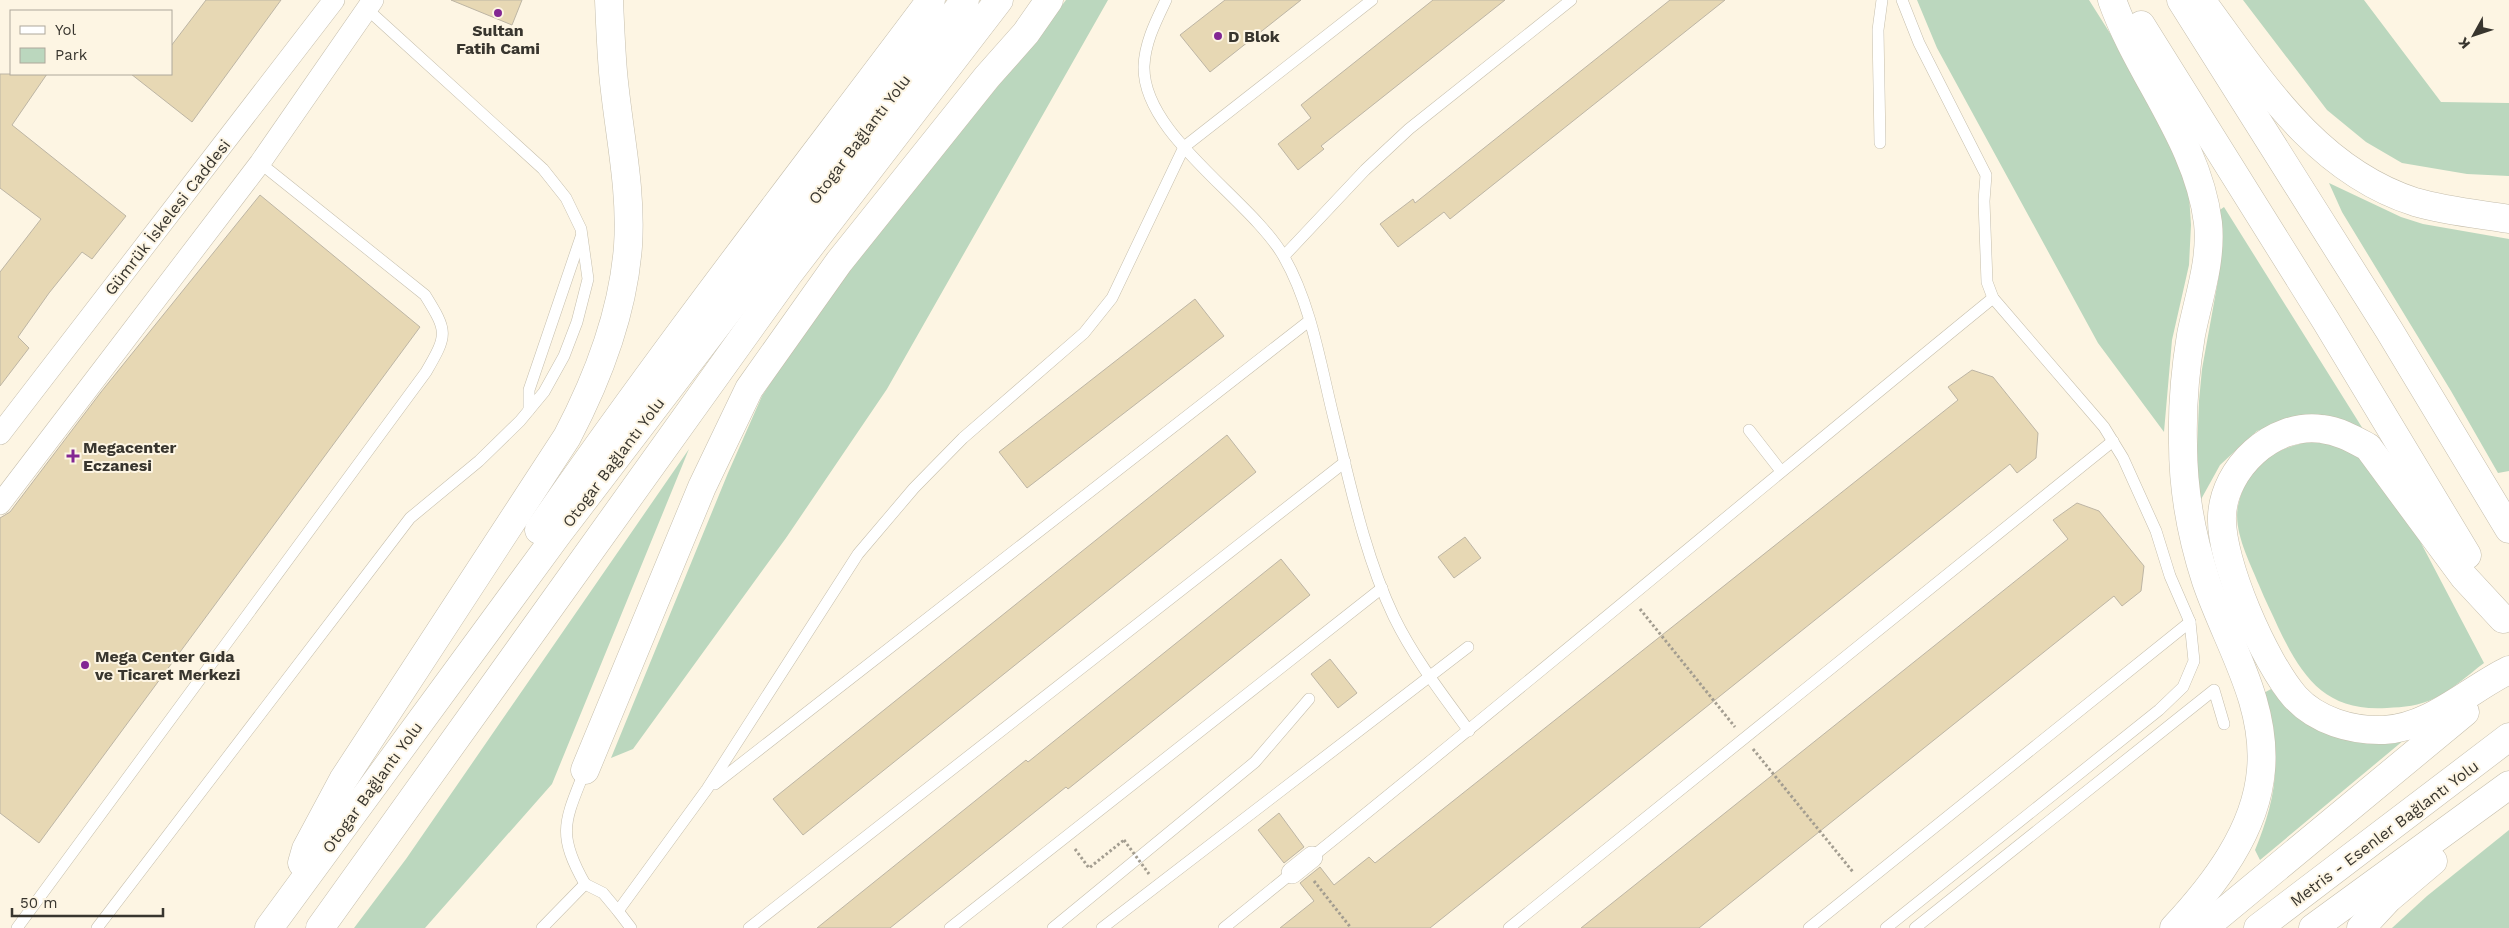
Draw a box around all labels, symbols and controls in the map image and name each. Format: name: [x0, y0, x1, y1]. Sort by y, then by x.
marker: Sultan Fatih Cami: [492, 7, 504, 19]
legend: [10, 10, 172, 75]
north arrow: [2449, 10, 2499, 60]
text: Yol: [55, 21, 77, 39]
place label: Sultan Fatih Cami: [456, 21, 540, 58]
place label: D Blok: [1228, 27, 1280, 46]
marker: D Blok: [1212, 30, 1224, 42]
text: K: [2455, 34, 2473, 52]
text: Park: [55, 46, 88, 64]
street label: Otogar Bağlantı Yolu: [804, 71, 914, 208]
street label: Gümrük İskelesi Caddesi: [101, 136, 234, 299]
street label: Otogar Bağlantı Yolu: [558, 394, 668, 531]
place label: Megacenter Eczanesi: [83, 438, 176, 475]
marker: Megacenter Eczanesi: [67, 450, 79, 462]
place label: Mega Center Gıda ve Ticaret Merkezi: [94, 647, 241, 684]
marker: Mega Center Gıda ve Ticaret Merkezi: [79, 659, 91, 671]
street label: Otogar Bağlantı Yolu: [318, 718, 426, 857]
street label: Metris - Esenler Bağlantı Yolu: [2286, 756, 2482, 910]
scale bar: [12, 886, 164, 918]
text: 50 m: [20, 894, 57, 912]

